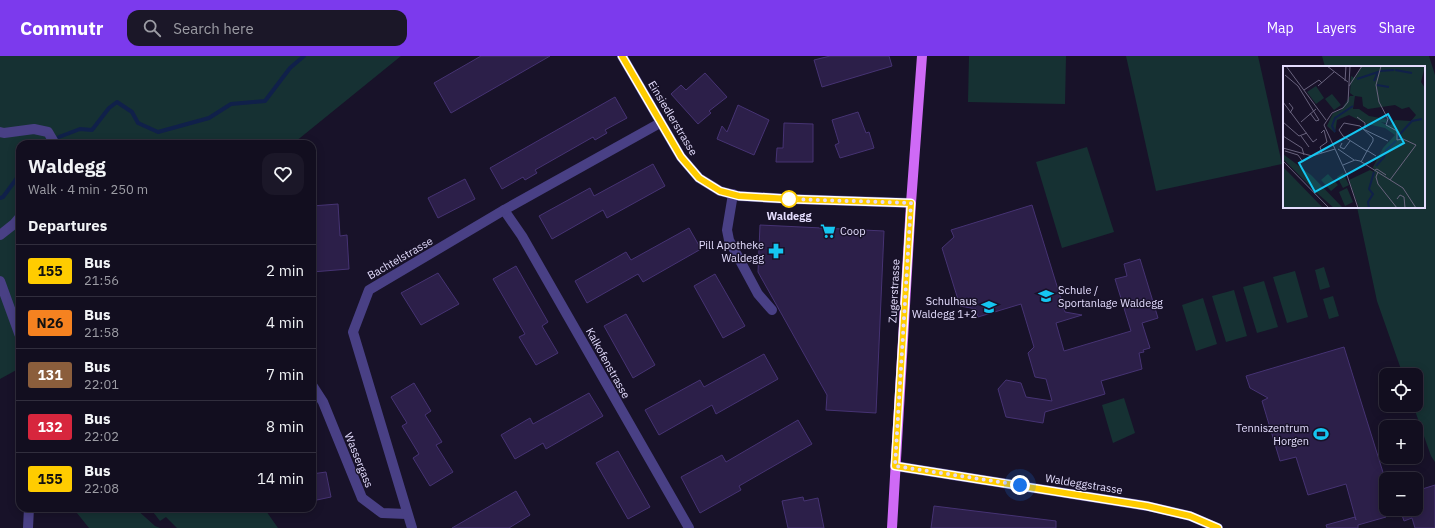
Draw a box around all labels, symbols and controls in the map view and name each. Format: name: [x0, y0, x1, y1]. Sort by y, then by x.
search box: [127, 10, 407, 46]
text: Commutr: [20, 16, 103, 40]
icon: search: [141, 17, 163, 39]
text: Search here: [173, 19, 254, 38]
text: Map: [1267, 19, 1294, 37]
text: Layers: [1316, 19, 1357, 37]
text: Share: [1379, 19, 1415, 37]
inset map: [1283, 66, 1425, 208]
street label: Einsiedlerstrasse: [645, 78, 701, 158]
button: heart: [262, 153, 304, 195]
text: Waldegg: [28, 154, 106, 178]
text: Walk · 4 min · 250 m: [28, 181, 148, 198]
marker: Waldegg: [780, 190, 798, 208]
place label: Waldegg: [766, 209, 812, 223]
text: Departures: [28, 216, 107, 235]
supermarket icon: Coop: [819, 222, 837, 240]
place label: Coop: [840, 224, 866, 238]
street label: Bachtelstrasse: [365, 234, 435, 282]
place label: Pill Apotheke Waldegg: [699, 238, 764, 265]
pharmacy icon: Pill Apotheke Waldegg: [767, 242, 785, 260]
text: Bus: [84, 253, 111, 272]
street label: Zugerstrasse: [885, 259, 903, 323]
text: 2 min: [266, 261, 304, 280]
text: 155: [37, 262, 63, 280]
text: 21:56: [84, 272, 119, 289]
place label: Schule / Sportanlage Waldegg: [1058, 283, 1163, 310]
school or university icon: Schule / Sportanlage Waldegg: [1037, 287, 1055, 305]
place label: Schulhaus Waldegg 1+2: [912, 294, 977, 321]
school or university icon: Schulhaus Waldegg 1+2: [980, 298, 998, 316]
text: Bus: [84, 305, 111, 324]
text: 4 min: [266, 313, 304, 332]
text: N26: [37, 314, 63, 332]
text: 21:58: [84, 324, 119, 341]
street label: Kalkofenstrasse: [583, 325, 633, 401]
text: Bus: [84, 357, 111, 376]
text: 7 min: [266, 365, 304, 384]
text: 131: [37, 366, 63, 384]
map controls: [1379, 368, 1423, 516]
button: locate: [1379, 368, 1423, 412]
text: 22:01: [84, 376, 119, 393]
text: Bus: [84, 409, 111, 428]
text: 8 min: [266, 417, 304, 436]
text: 132: [37, 418, 63, 436]
button: +: [1379, 420, 1423, 464]
place label: Tenniszentrum Horgen: [1236, 421, 1309, 448]
sports icon: Tenniszentrum Horgen: [1312, 425, 1330, 443]
text: 22:02: [84, 428, 119, 445]
street label: Wassergass: [342, 430, 376, 490]
text: Bus: [84, 461, 111, 480]
text: 14 min: [257, 469, 304, 488]
text: 155: [37, 470, 63, 488]
street label: Waldeggstrasse: [1044, 471, 1124, 497]
button: −: [1379, 472, 1423, 516]
your location: [1010, 475, 1030, 495]
text: 22:08: [84, 480, 119, 497]

